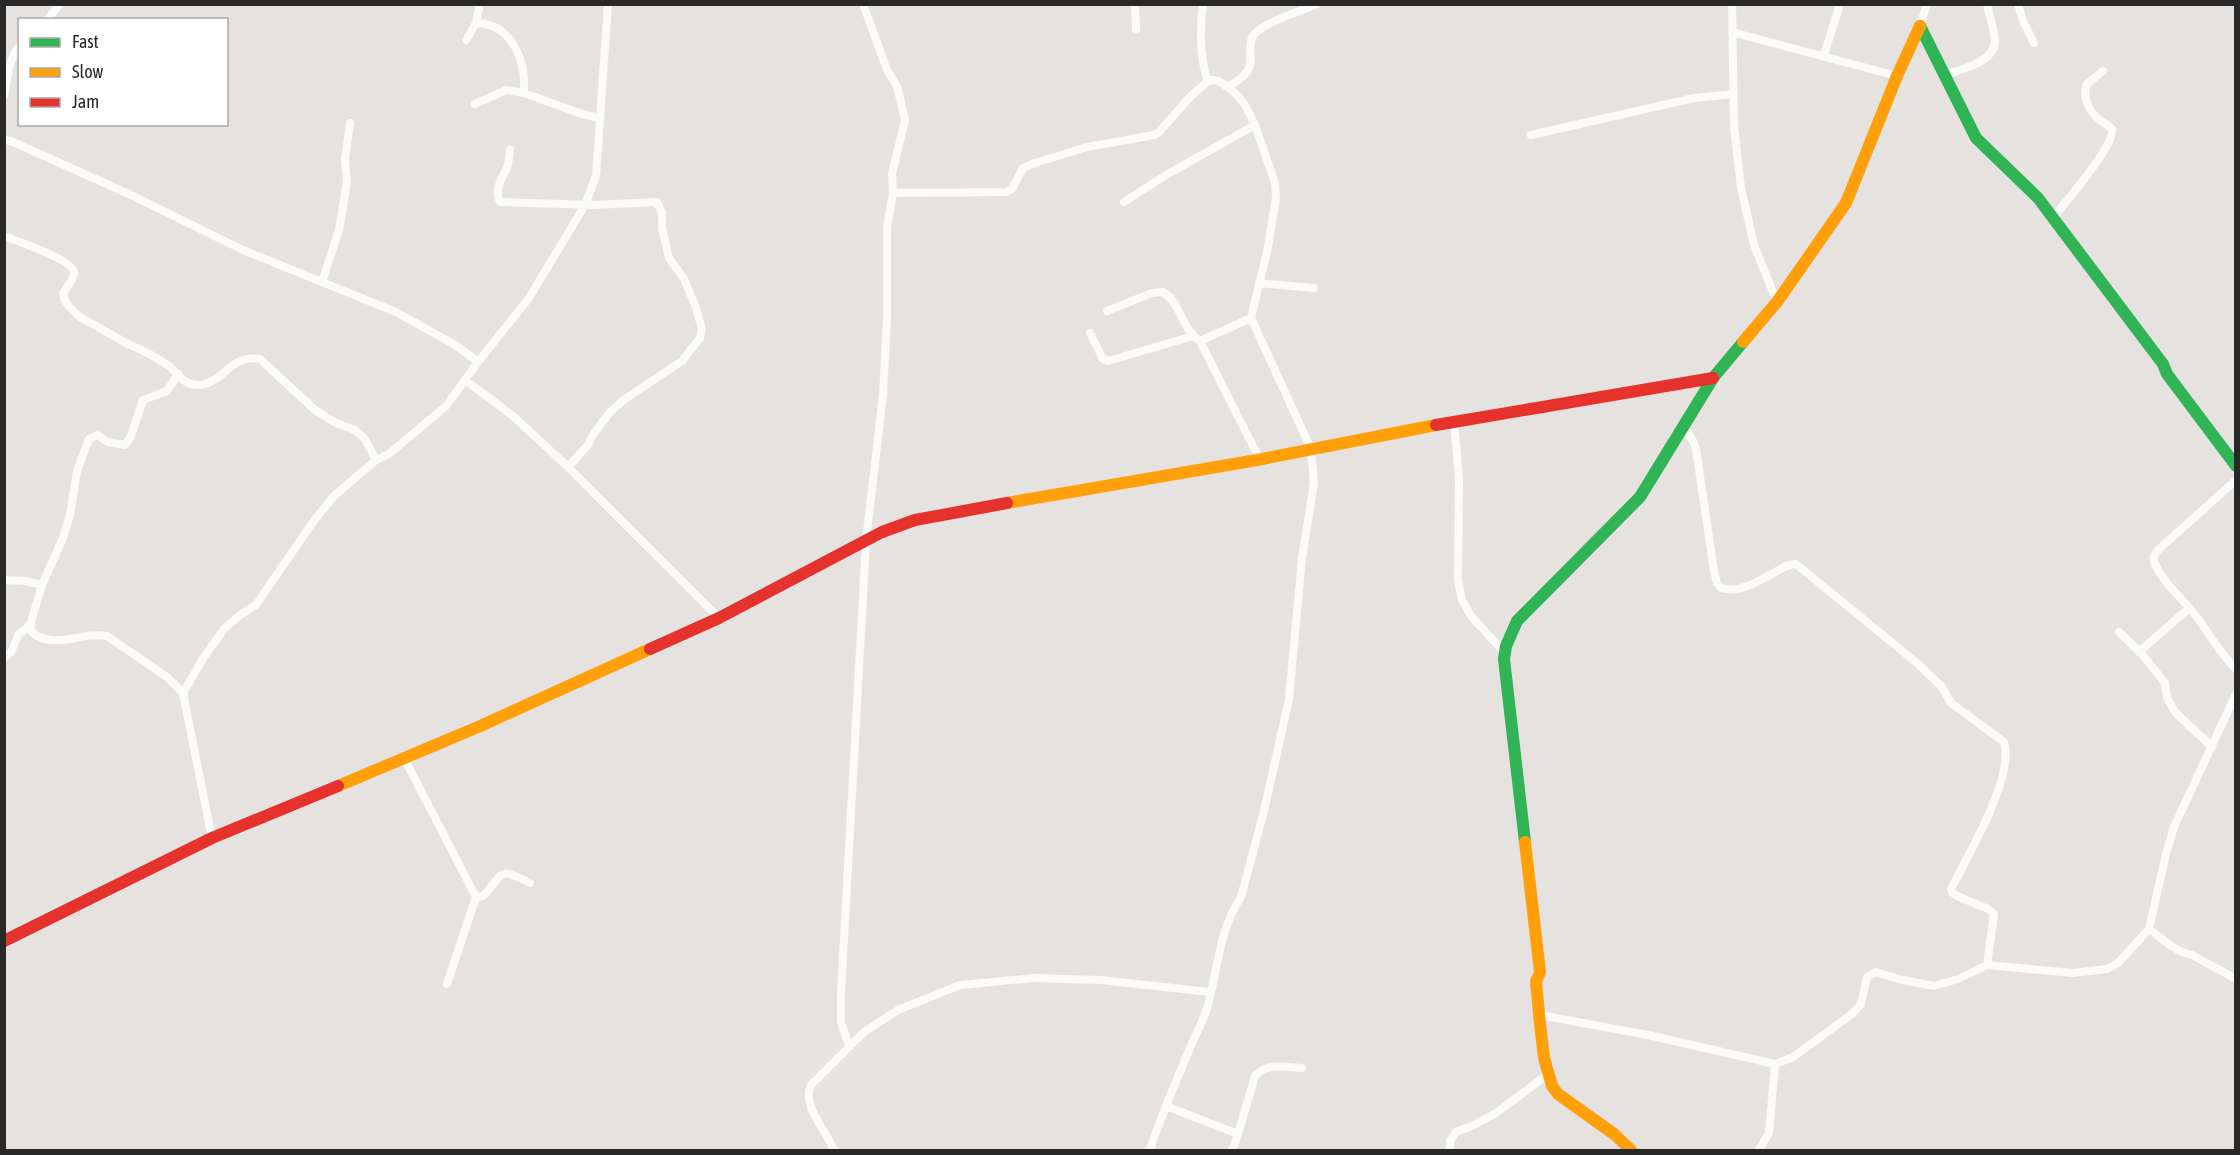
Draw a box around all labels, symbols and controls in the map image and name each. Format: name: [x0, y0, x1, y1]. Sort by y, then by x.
legend: [18, 18, 228, 126]
text: Fast: [72, 31, 99, 52]
text: Slow: [72, 61, 103, 82]
text: Jam: [72, 91, 99, 112]

